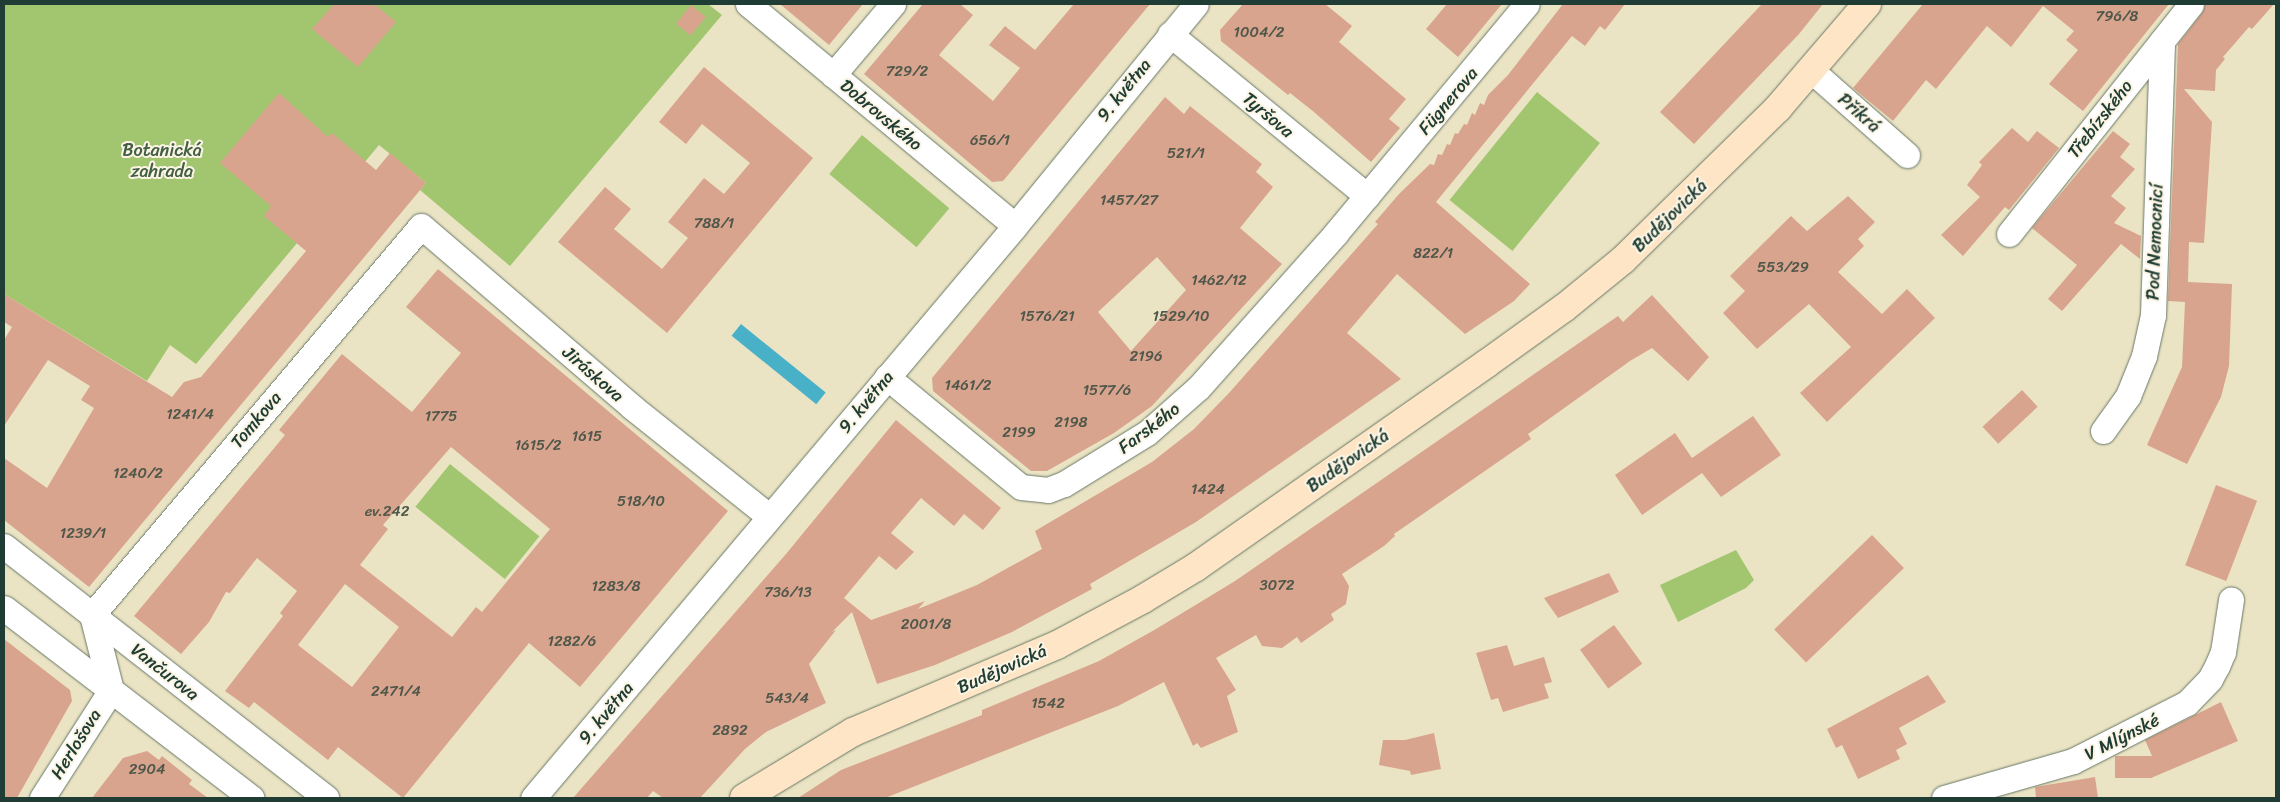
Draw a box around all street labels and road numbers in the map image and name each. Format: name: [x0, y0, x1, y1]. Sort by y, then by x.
street label: 9. května: [1092, 54, 1156, 126]
street label: Fügnerova: [1414, 63, 1482, 139]
street label: Dobrovského: [836, 75, 926, 155]
street label: Třebízského: [2063, 76, 2137, 162]
street label: Tyršova: [1238, 87, 1298, 143]
street label: Příkrá: [1833, 89, 1885, 137]
street label: Budějovická: [1628, 175, 1712, 257]
street label: Pod Nemocnicí: [2142, 183, 2168, 301]
street label: Jiráskova: [558, 342, 628, 406]
street label: 9. května: [834, 367, 898, 437]
street label: Tomkova: [226, 387, 286, 453]
street label: Farského: [1114, 398, 1184, 458]
street label: Budějovická: [1303, 425, 1393, 497]
street label: Vančurova: [127, 639, 203, 705]
street label: Budějovická: [954, 640, 1050, 698]
street label: 9. května: [574, 678, 638, 748]
street label: Herlošova: [46, 705, 106, 783]
street label: V Mlýnské: [2081, 709, 2163, 765]

